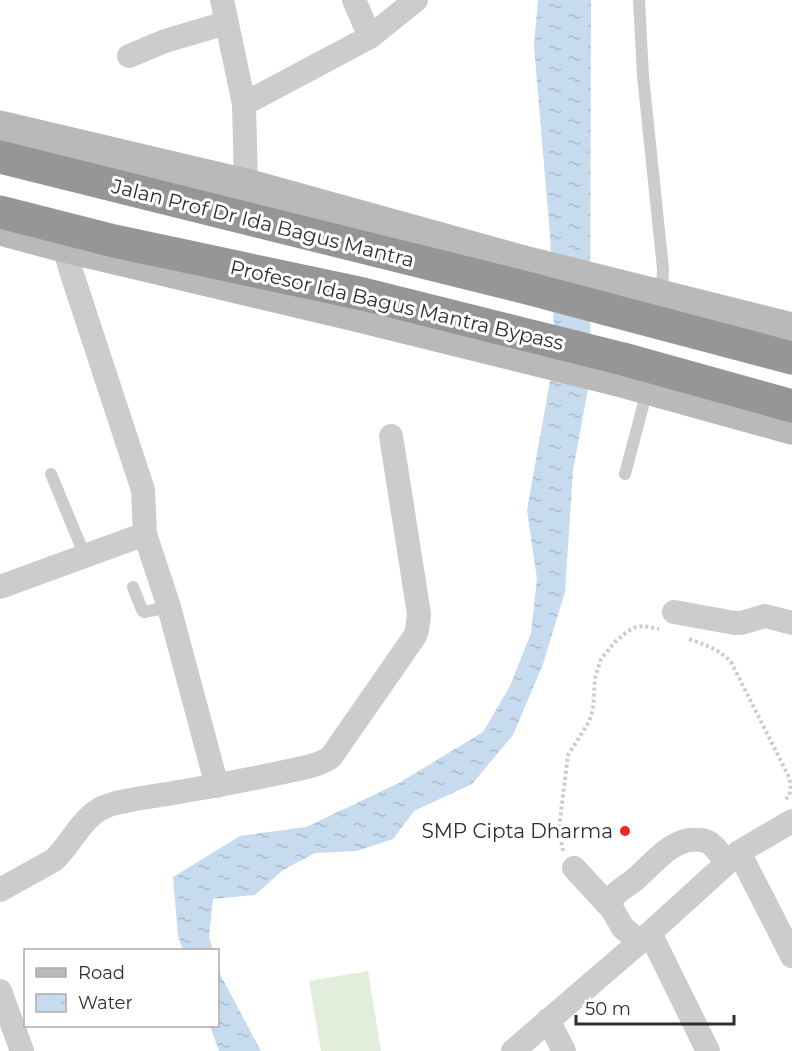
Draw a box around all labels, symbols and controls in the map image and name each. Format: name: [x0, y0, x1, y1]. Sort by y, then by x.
street label: Jalan Prof Dr Ida Bagus Mantra: [108, 173, 417, 272]
street label: Profesor Ida Bagus Mantra Bypass: [228, 255, 566, 355]
place label: SMP Cipta Dharma: [421, 819, 613, 843]
marker: SMP Cipta Dharma: [618, 824, 632, 838]
legend: [24, 949, 219, 1027]
text: Road: [78, 962, 125, 984]
scale bar: [576, 988, 734, 1026]
text: Water: [78, 992, 133, 1014]
text: 50 m: [585, 998, 631, 1020]

